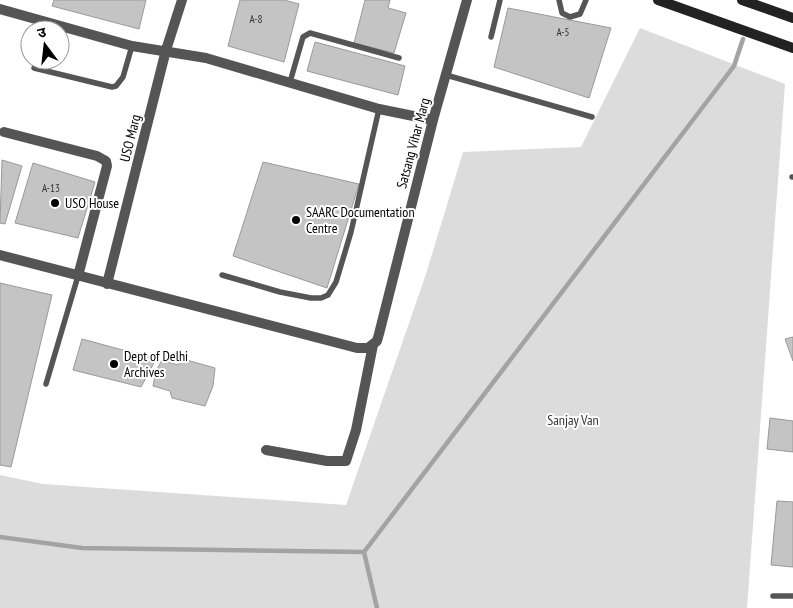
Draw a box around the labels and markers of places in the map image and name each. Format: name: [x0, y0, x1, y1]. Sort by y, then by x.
place label: USO House: [65, 194, 119, 212]
marker: USO House: [49, 197, 61, 209]
place label: SAARC Documentation Centre: [306, 203, 415, 237]
marker: SAARC Documentation Centre: [290, 214, 302, 226]
place label: Dept of Delhi Archives: [124, 347, 188, 381]
marker: Dept of Delhi Archives: [108, 358, 120, 370]

